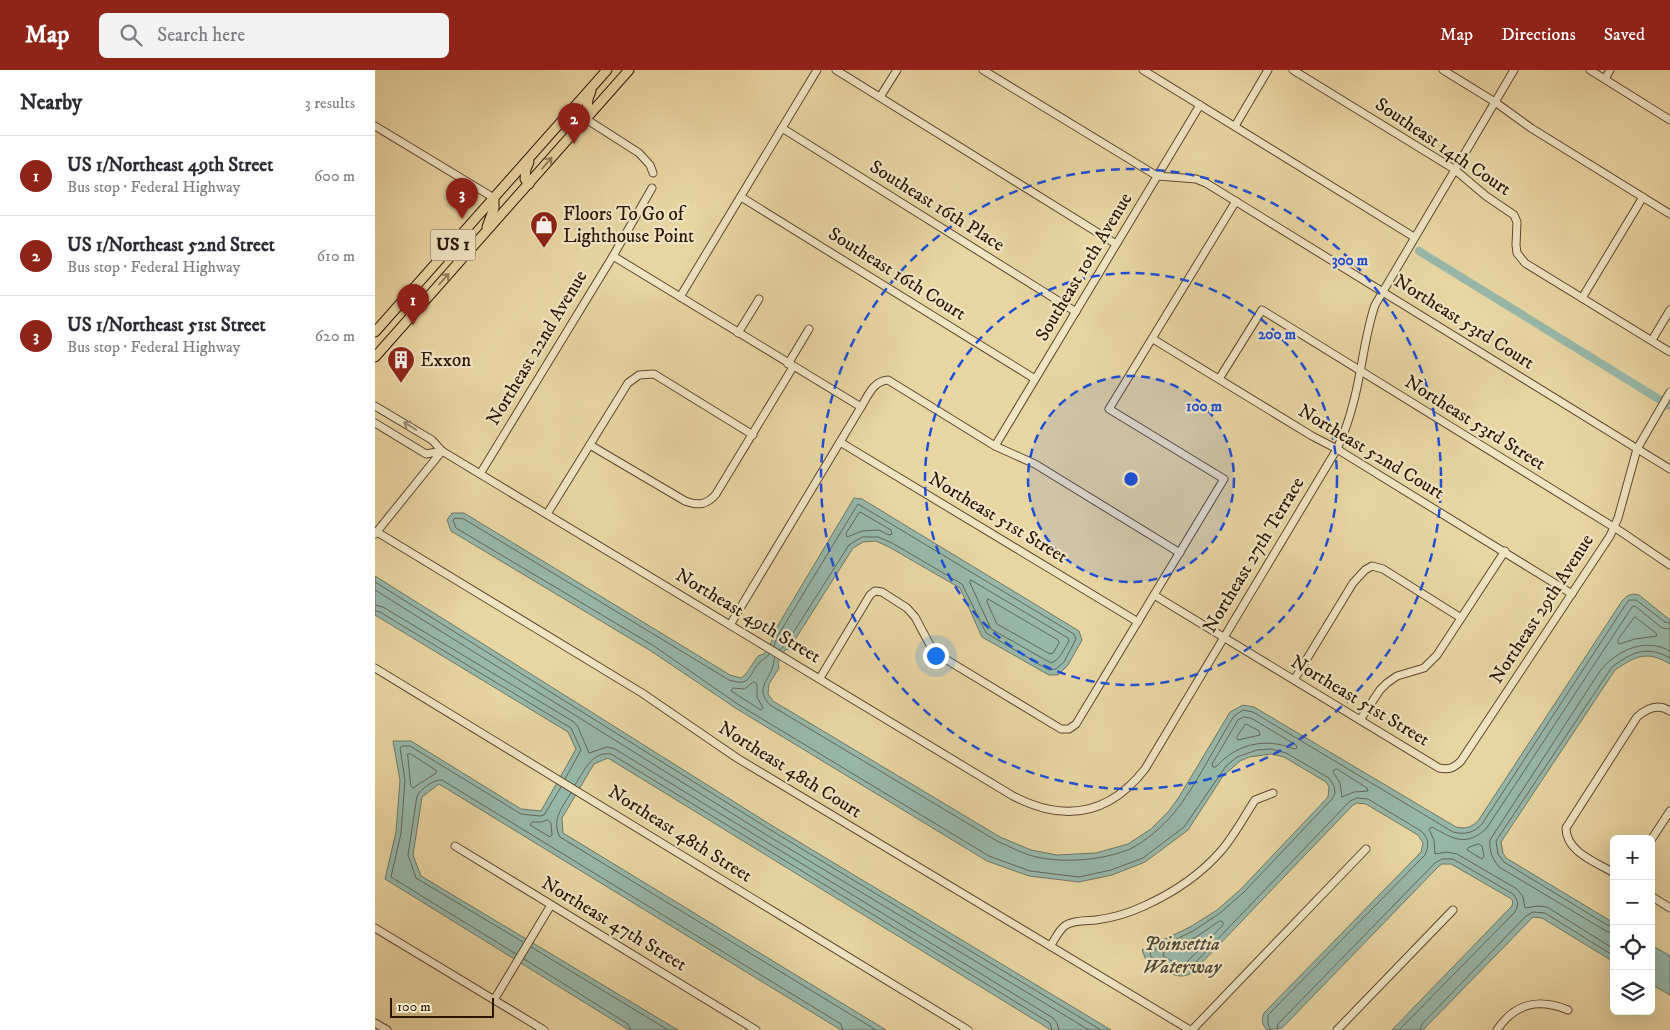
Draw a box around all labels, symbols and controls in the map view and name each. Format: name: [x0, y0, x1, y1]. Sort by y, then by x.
search box: [99, 13, 449, 58]
text: Map: [25, 20, 69, 50]
icon: search: [117, 21, 145, 49]
text: Search here: [157, 24, 245, 47]
text: Map: [1440, 24, 1473, 46]
text: Directions: [1501, 24, 1576, 46]
text: Saved: [1604, 24, 1645, 46]
text: Nearby: [20, 90, 82, 116]
text: 3 results: [305, 93, 355, 113]
street label: Southeast 14th Court: [1371, 93, 1515, 201]
pin: 2: [558, 103, 590, 144]
text: US 1/Northeast 49th Street: [67, 154, 273, 177]
street label: Southeast 16th Place: [865, 155, 1009, 257]
one-way arrow: [541, 157, 552, 170]
text: 1: [33, 166, 39, 186]
text: 600 m: [314, 166, 355, 186]
text: Bus stop · Federal Highway: [67, 177, 240, 197]
pin: 3: [446, 178, 478, 219]
street label: Southeast 10th Avenue: [1031, 189, 1137, 345]
place label: Floors To Go of Lighthouse Point: [563, 203, 694, 248]
shop icon: Floors To Go of Lighthouse Point: [529, 210, 559, 249]
street label: Southeast 16th Court: [824, 222, 970, 326]
road number: US 1: [431, 230, 475, 260]
text: US 1/Northeast 52nd Street: [67, 234, 275, 257]
text: 2: [32, 246, 40, 266]
text: 610 m: [317, 246, 355, 266]
text: 300 m: [1332, 251, 1369, 270]
text: Bus stop · Federal Highway: [67, 257, 240, 277]
street label: Northeast 22nd Avenue: [482, 266, 592, 430]
street label: Northeast 53rd Court: [1390, 270, 1538, 374]
one-way arrow: [439, 272, 450, 285]
pin: 1: [397, 284, 429, 325]
text: US 1/Northeast 51st Street: [67, 314, 266, 337]
text: 200 m: [1258, 325, 1297, 344]
text: 3: [33, 326, 39, 346]
text: 620 m: [315, 326, 355, 346]
text: Bus stop · Federal Highway: [67, 337, 240, 357]
building icon: Exxon: [386, 345, 416, 384]
place label: Exxon: [420, 349, 471, 372]
street label: Northeast 53rd Street: [1400, 370, 1550, 476]
text: 100 m: [1186, 397, 1223, 416]
street label: Northeast 52nd Court: [1294, 399, 1448, 505]
one-way arrow: [403, 421, 417, 432]
street label: Northeast 51st Street: [924, 468, 1072, 568]
centre of rings: [1122, 470, 1140, 488]
street label: Northeast 27th Terrace: [1198, 473, 1310, 637]
street label: Northeast 29th Avenue: [1485, 530, 1599, 688]
street label: Northeast 49th Street: [671, 564, 825, 668]
your location: [923, 643, 949, 669]
street label: Northeast 51st Street: [1286, 651, 1434, 751]
street label: Northeast 48th Court: [714, 717, 866, 823]
street label: Northeast 48th Street: [604, 780, 756, 888]
map controls: [1610, 835, 1655, 1015]
button: +: [1610, 835, 1655, 880]
street label: Northeast 47th Street: [537, 872, 691, 976]
button: −: [1610, 880, 1655, 925]
button: locate: [1610, 925, 1655, 970]
water label: Poinsettia Waterway: [1143, 932, 1222, 980]
button: layers: [1610, 970, 1655, 1015]
scale bar: [390, 995, 494, 1018]
text: 100 m: [397, 998, 431, 1016]

